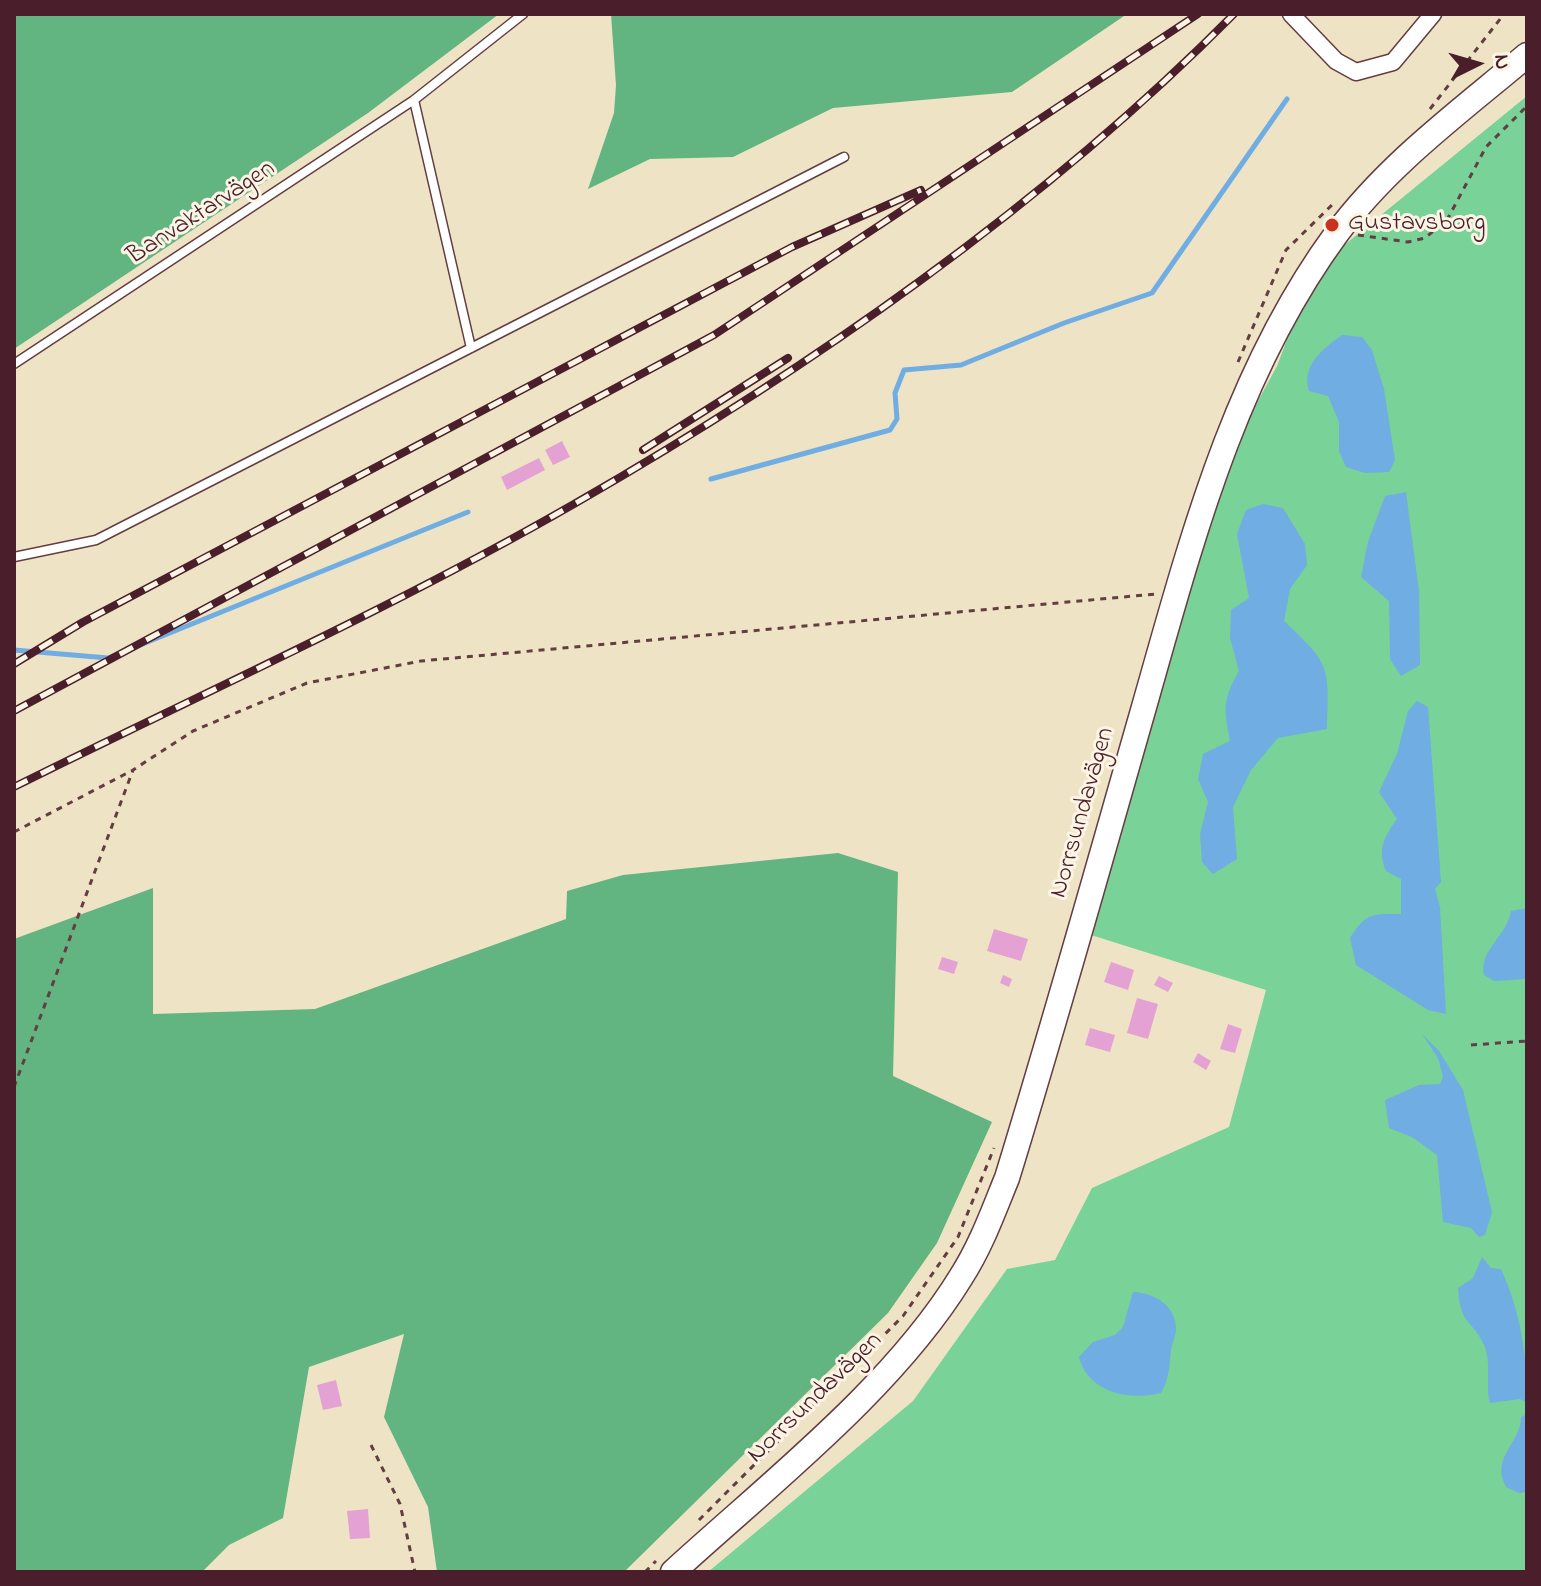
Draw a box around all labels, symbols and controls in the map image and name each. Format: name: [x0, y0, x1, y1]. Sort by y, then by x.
north arrow: [1437, 24, 1517, 104]
text: N: [1484, 53, 1517, 71]
street label: Banvaktarvägen: [122, 155, 282, 273]
place label: Gustavsborg: [1348, 209, 1485, 241]
marker: Gustavsborg: [1323, 216, 1341, 234]
street label: Norrsundavägen: [1045, 724, 1123, 902]
street label: Norrsundavägen: [742, 1327, 890, 1471]

